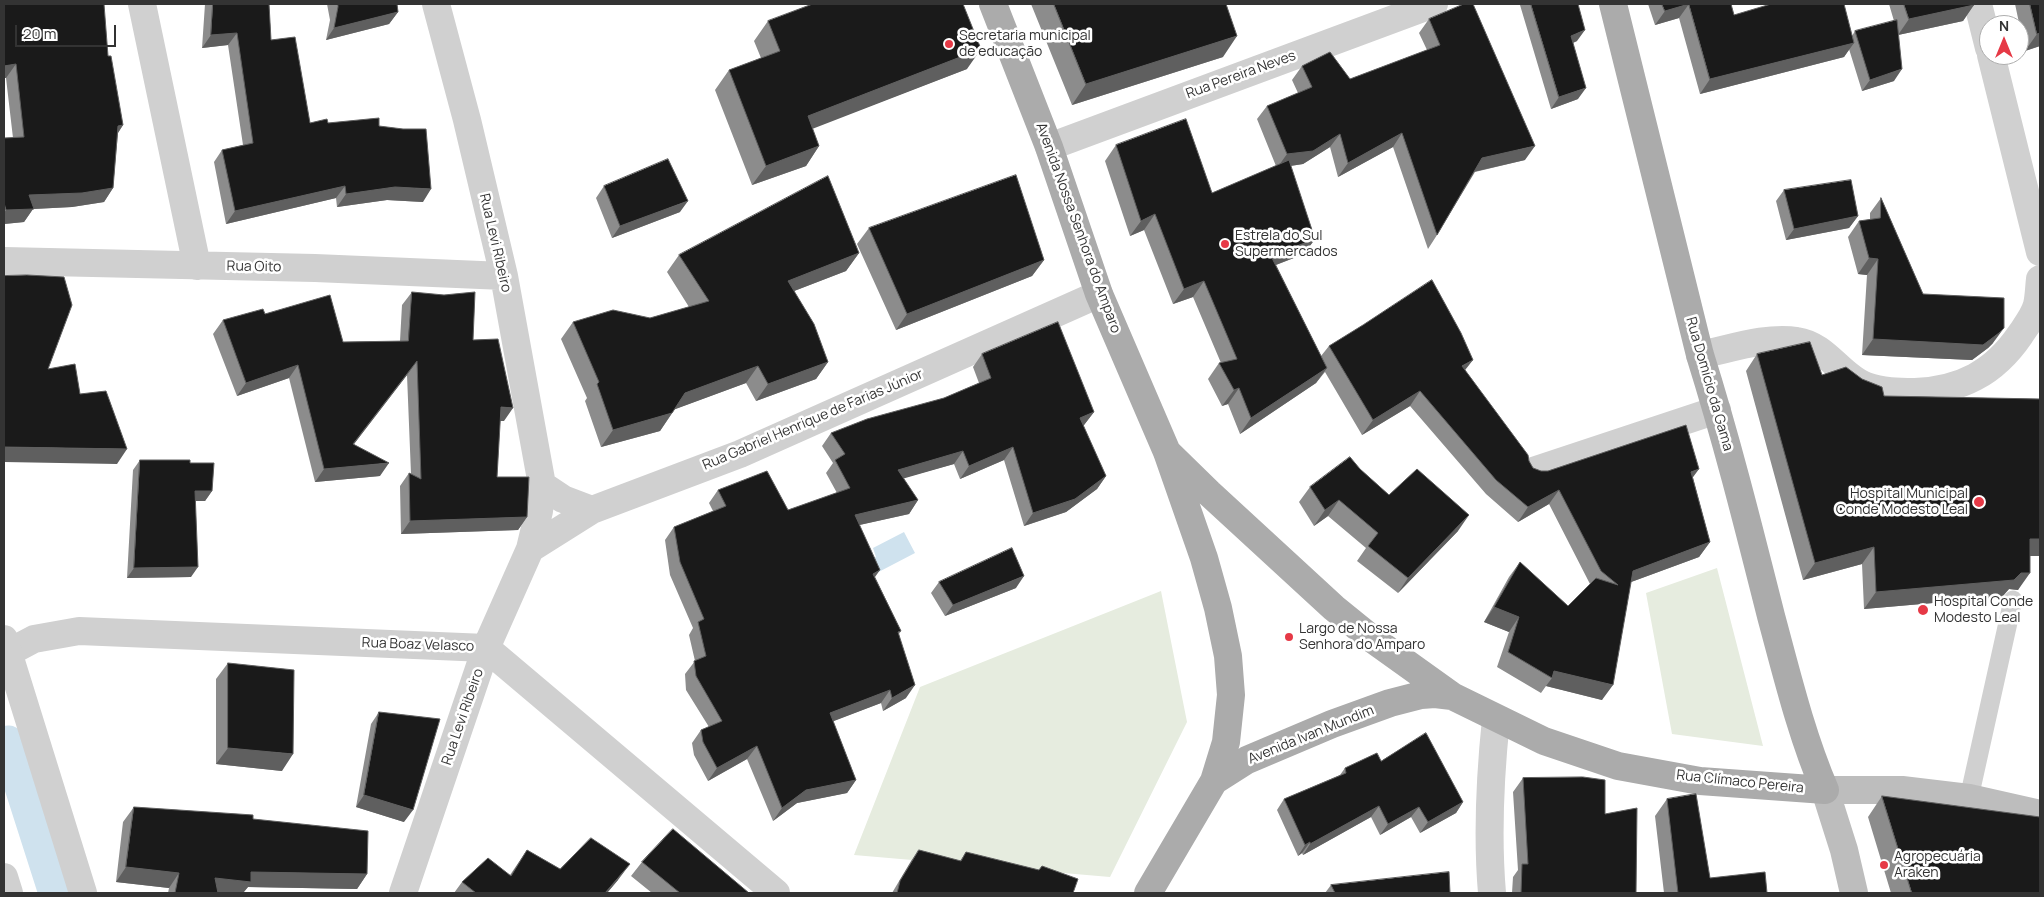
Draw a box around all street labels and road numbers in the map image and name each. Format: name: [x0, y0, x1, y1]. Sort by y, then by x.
street label: Rua Pereira Neves: [1184, 47, 1298, 103]
street label: Avenida Nossa Senhora do Amparo: [1032, 120, 1124, 336]
street label: Rua Levi Ribeiro: [475, 192, 515, 294]
street label: Rua Oito: [226, 258, 282, 276]
street label: Rua Domício da Gama: [1682, 315, 1736, 453]
street label: Rua Gabriel Henrique de Farias Júnior: [700, 366, 926, 474]
street label: Rua Boaz Velasco: [361, 635, 475, 655]
street label: Rua Levi Ribeiro: [439, 667, 487, 767]
street label: Avenida Ivan Mundim: [1246, 702, 1376, 768]
street label: Rua Clímaco Pereira: [1675, 767, 1805, 797]

